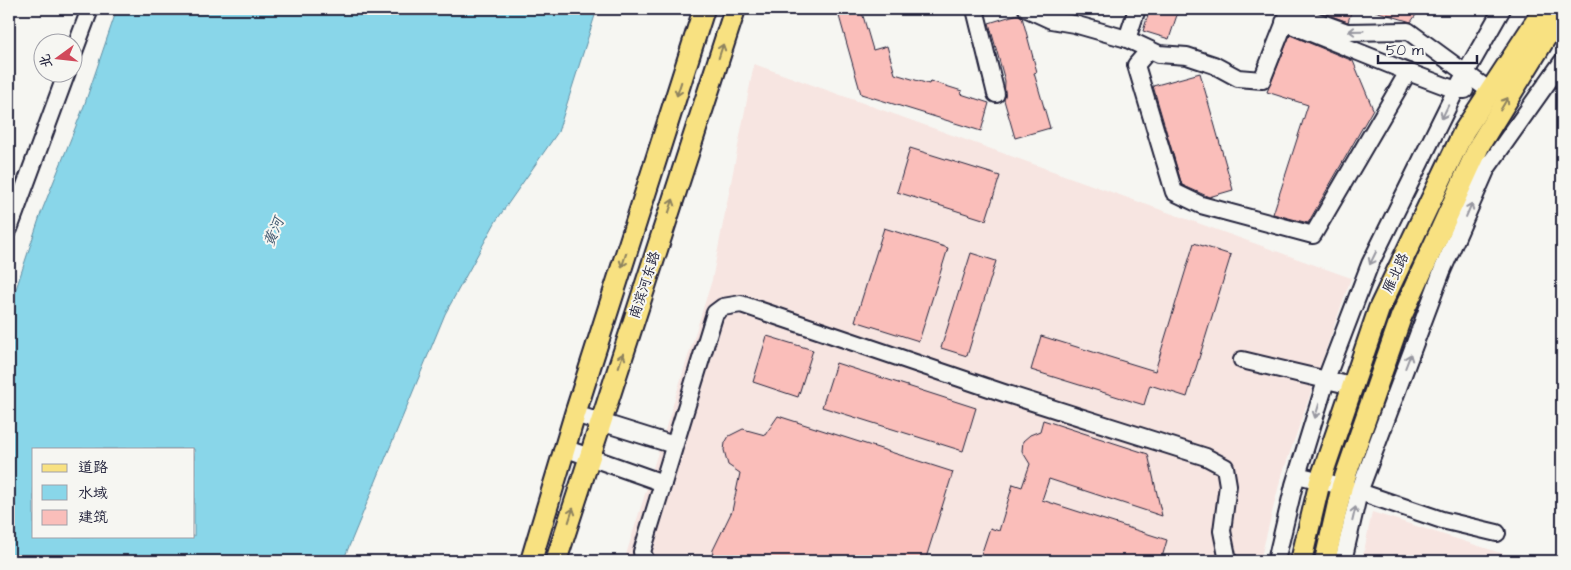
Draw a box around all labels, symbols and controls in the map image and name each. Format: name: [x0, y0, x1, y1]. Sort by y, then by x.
one-way arrow: [1348, 27, 1364, 36]
north arrow: [32, 32, 82, 82]
scale bar: [1378, 32, 1477, 64]
text: 50 m: [1386, 40, 1424, 61]
one-way arrow: [717, 44, 726, 59]
text: 北: [35, 52, 58, 70]
one-way arrow: [674, 80, 683, 96]
one-way arrow: [1500, 97, 1510, 111]
one-way arrow: [1440, 105, 1450, 120]
one-way arrow: [667, 198, 676, 214]
one-way arrow: [1464, 203, 1474, 218]
water label: 黄河: [259, 211, 290, 250]
street label: 南滨河东路: [625, 249, 665, 321]
one-way arrow: [1368, 250, 1377, 265]
street label: 雁北路: [1378, 250, 1414, 296]
one-way arrow: [619, 252, 628, 267]
one-way arrow: [617, 353, 626, 369]
one-way arrow: [1404, 354, 1414, 369]
one-way arrow: [1311, 402, 1321, 418]
legend: [32, 448, 195, 538]
text: 道路: [78, 457, 108, 478]
text: 水域: [78, 483, 108, 504]
one-way arrow: [1350, 506, 1359, 522]
text: 建筑: [78, 507, 108, 528]
one-way arrow: [566, 507, 576, 523]

